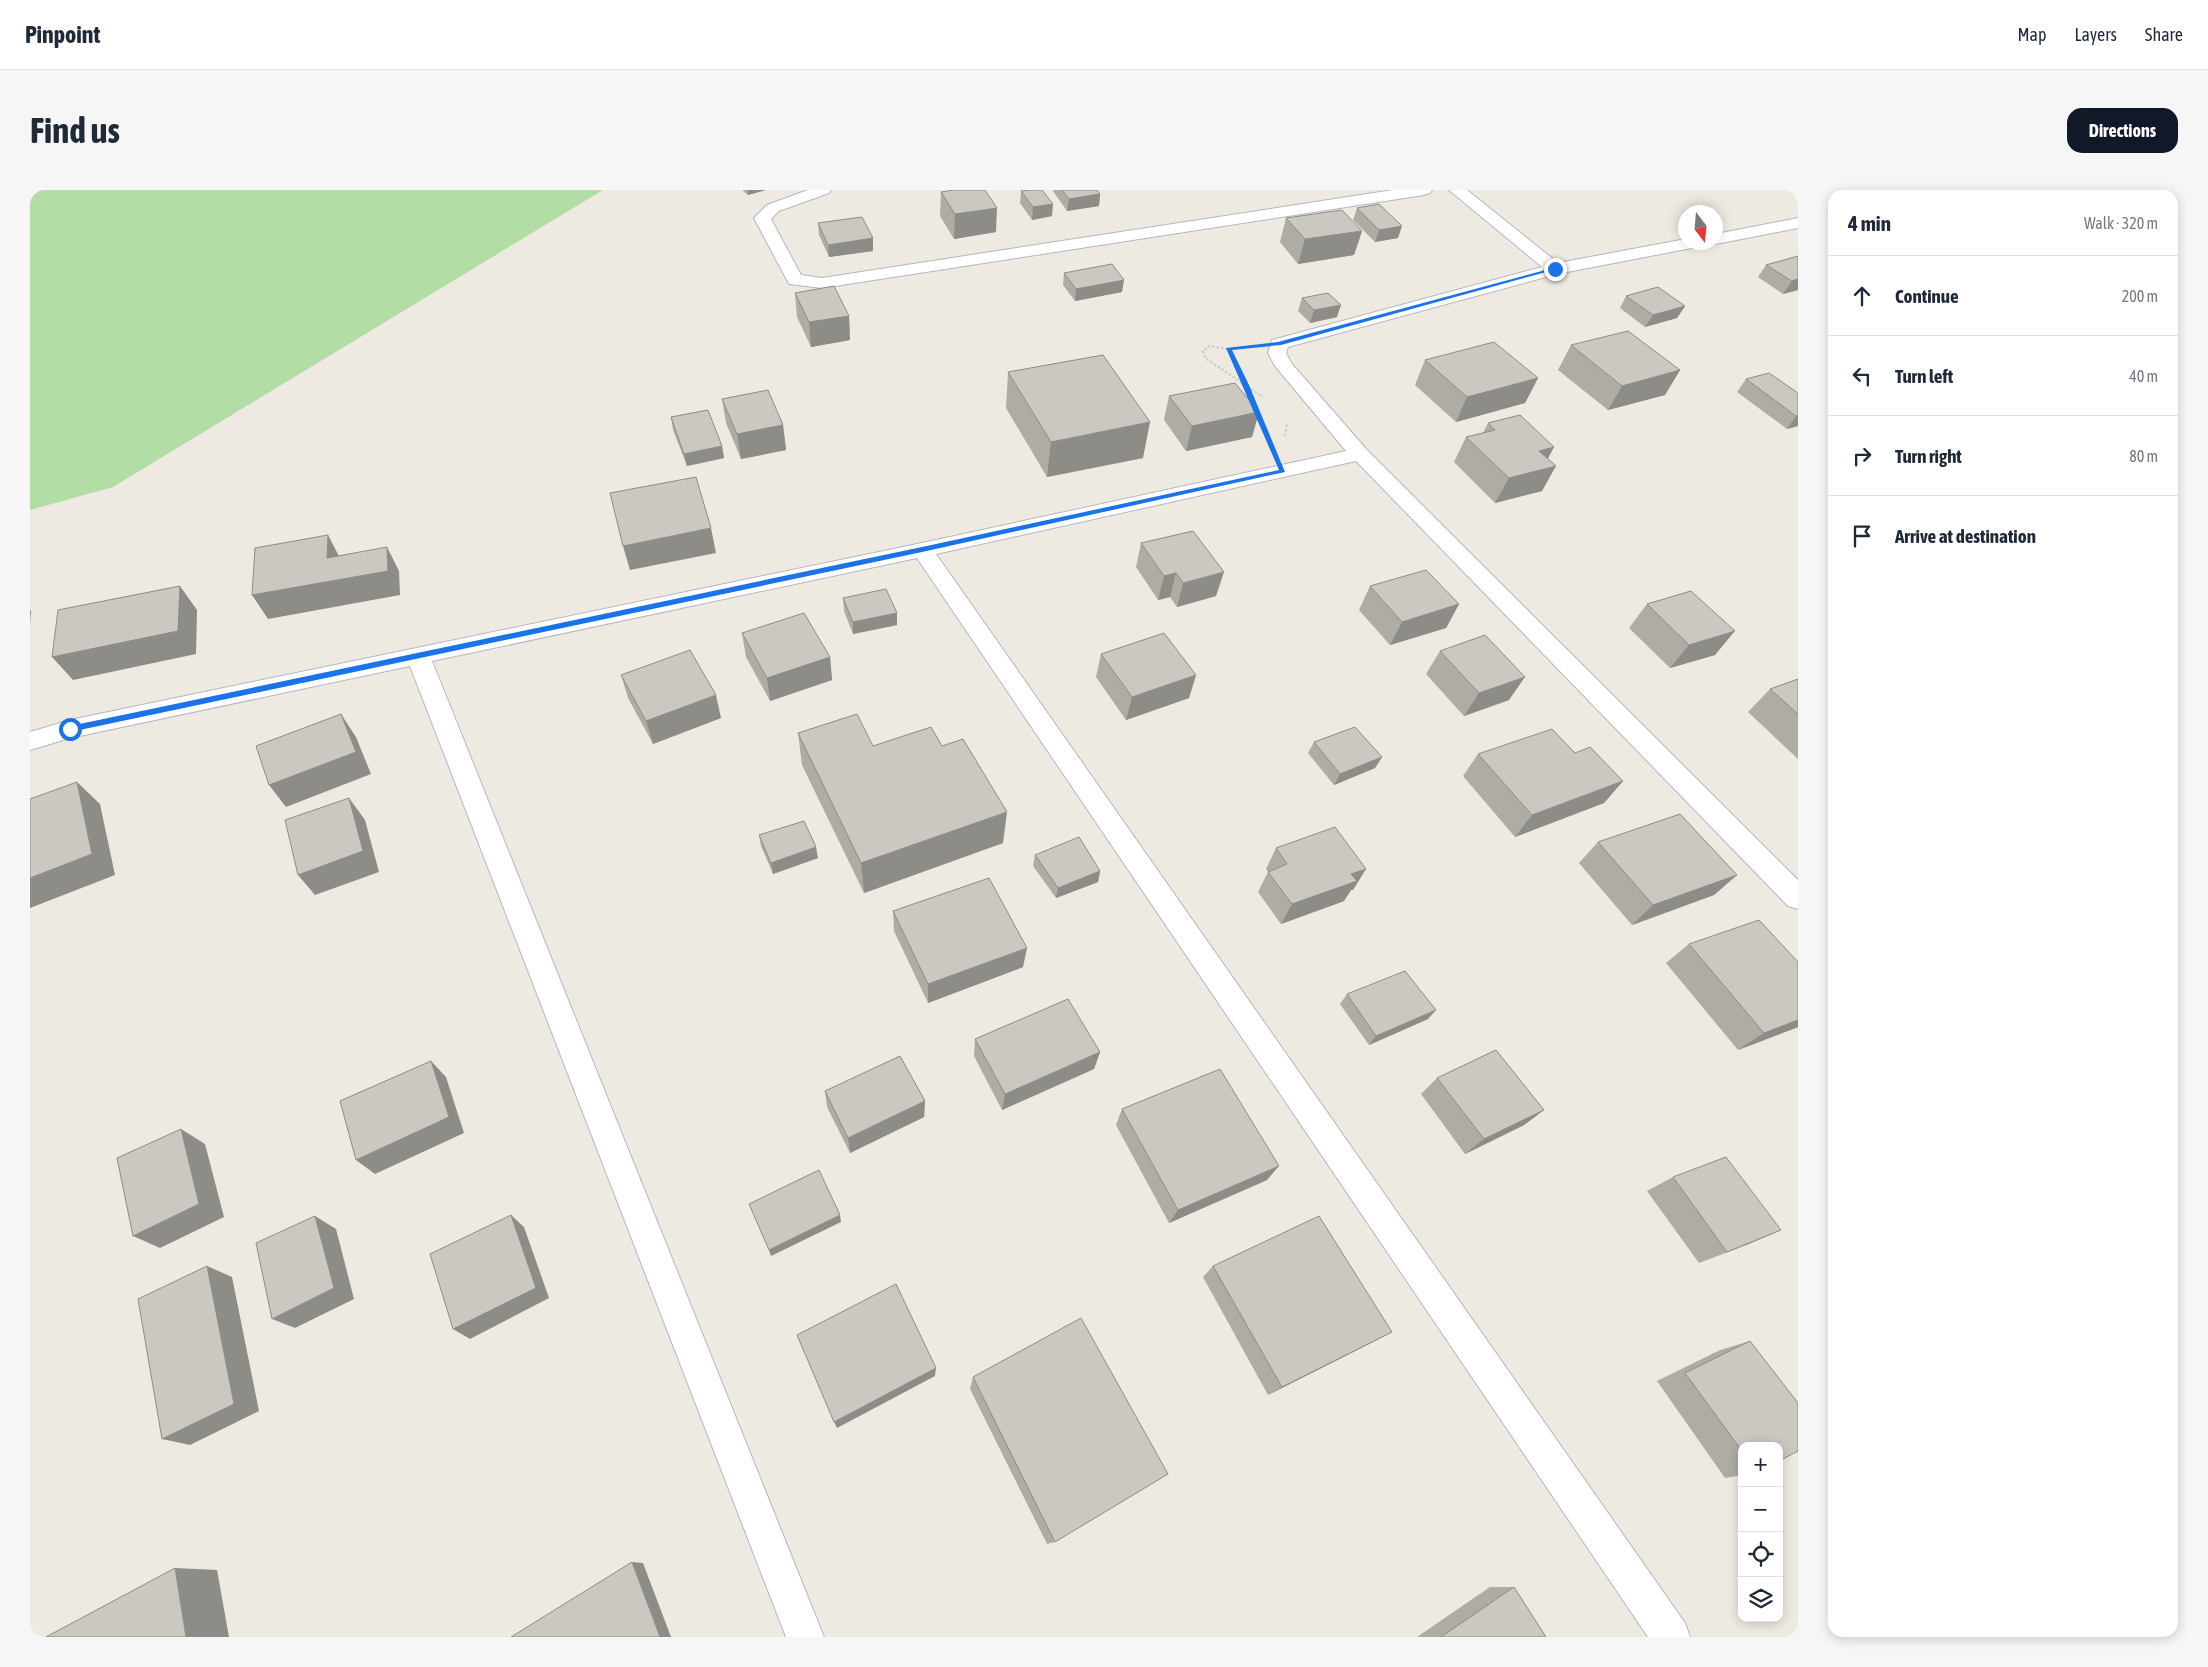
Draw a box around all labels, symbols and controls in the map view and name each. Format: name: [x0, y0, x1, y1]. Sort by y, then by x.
text: Pinpoint: [25, 21, 100, 48]
text: Map: [2017, 24, 2046, 45]
text: Layers: [2074, 24, 2117, 45]
text: Share: [2145, 24, 2183, 45]
button: Directions: [2067, 108, 2178, 153]
text: Find us: [30, 110, 120, 150]
north arrow: [1678, 205, 1723, 250]
text: 4 min: [1848, 211, 1891, 235]
text: Walk · 320 m: [2084, 214, 2158, 232]
route end: [1544, 258, 1567, 281]
icon: ahead: [1848, 282, 1876, 310]
text: Continue: [1895, 285, 1959, 307]
text: 200 m: [2122, 287, 2158, 305]
icon: left: [1848, 362, 1876, 390]
text: Turn left: [1895, 365, 1953, 387]
text: 40 m: [2129, 367, 2158, 385]
icon: right: [1848, 442, 1876, 470]
text: Turn right: [1895, 445, 1962, 467]
text: 80 m: [2129, 447, 2158, 465]
icon: arrive: [1848, 522, 1876, 550]
text: Arrive at destination: [1895, 525, 2036, 547]
route start: [59, 718, 82, 741]
map controls: [1738, 1442, 1783, 1622]
button: +: [1738, 1442, 1783, 1487]
button: −: [1738, 1487, 1783, 1532]
button: locate: [1738, 1532, 1783, 1577]
button: layers: [1738, 1577, 1783, 1622]

